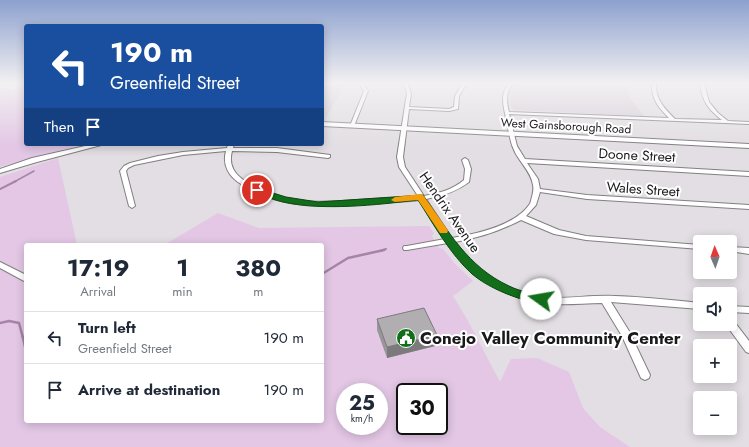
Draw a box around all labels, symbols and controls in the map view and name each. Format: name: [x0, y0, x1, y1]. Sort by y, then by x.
text: 190 m: [110, 32, 193, 73]
icon: left: [44, 40, 96, 92]
text: Greenfield Street: [110, 70, 240, 96]
street label: West Gainsborough Road: [500, 114, 632, 138]
text: Then: [44, 116, 74, 138]
icon: arrive: [82, 116, 104, 138]
street label: Doone Street: [598, 143, 677, 167]
street label: Hendrix Avenue: [415, 167, 485, 257]
pin: [240, 173, 274, 207]
street label: Wales Street: [606, 176, 681, 202]
icon: arrive: [246, 179, 268, 201]
north arrow: [693, 235, 737, 279]
map controls: [693, 235, 737, 435]
text: 17:19: [67, 250, 129, 285]
text: 1: [176, 250, 189, 285]
text: 380: [235, 250, 281, 285]
position arrow: [520, 278, 562, 320]
text: Arrival: [80, 282, 116, 301]
text: min: [172, 282, 193, 301]
text: m: [253, 282, 263, 301]
button: sound: [693, 287, 737, 331]
text: Turn left: [78, 317, 136, 339]
place label: Conejo Valley Community Center: [420, 326, 681, 350]
icon: left: [44, 327, 66, 349]
text: 190 m: [263, 327, 304, 349]
public building icon: Conejo Valley Community Center: [395, 327, 417, 349]
text: Greenfield Street: [78, 339, 172, 358]
button: +: [693, 339, 737, 383]
icon: arrive: [44, 379, 66, 401]
text: Arrive at destination: [78, 379, 220, 401]
text: 190 m: [263, 379, 304, 401]
speed limit sign: 30: [396, 383, 448, 435]
text: 25: [349, 389, 375, 418]
button: −: [693, 391, 737, 435]
text: km/h: [351, 411, 373, 426]

